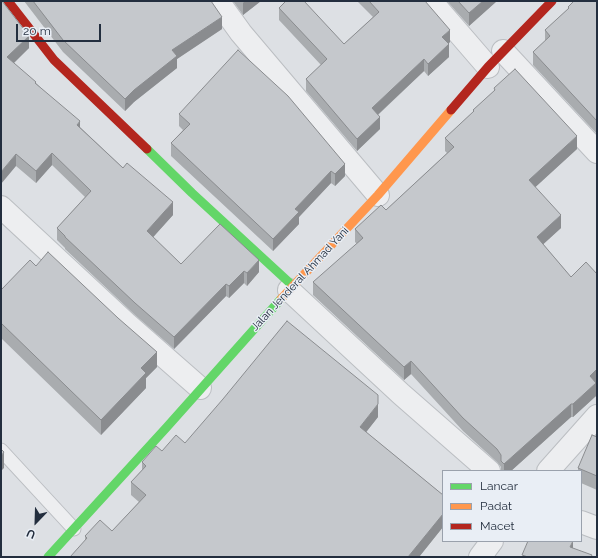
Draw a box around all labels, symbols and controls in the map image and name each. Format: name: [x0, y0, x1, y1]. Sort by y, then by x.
scale bar: [18, 16, 103, 42]
text: 20 m: [23, 24, 51, 38]
street label: Jalan Jenderal Ahmad Yani: [248, 224, 352, 334]
legend: [442, 470, 582, 542]
text: Lancar: [480, 479, 518, 493]
text: Padat: [480, 499, 512, 513]
north arrow: [16, 502, 56, 542]
text: Macet: [480, 519, 515, 533]
text: U: [25, 526, 37, 541]

